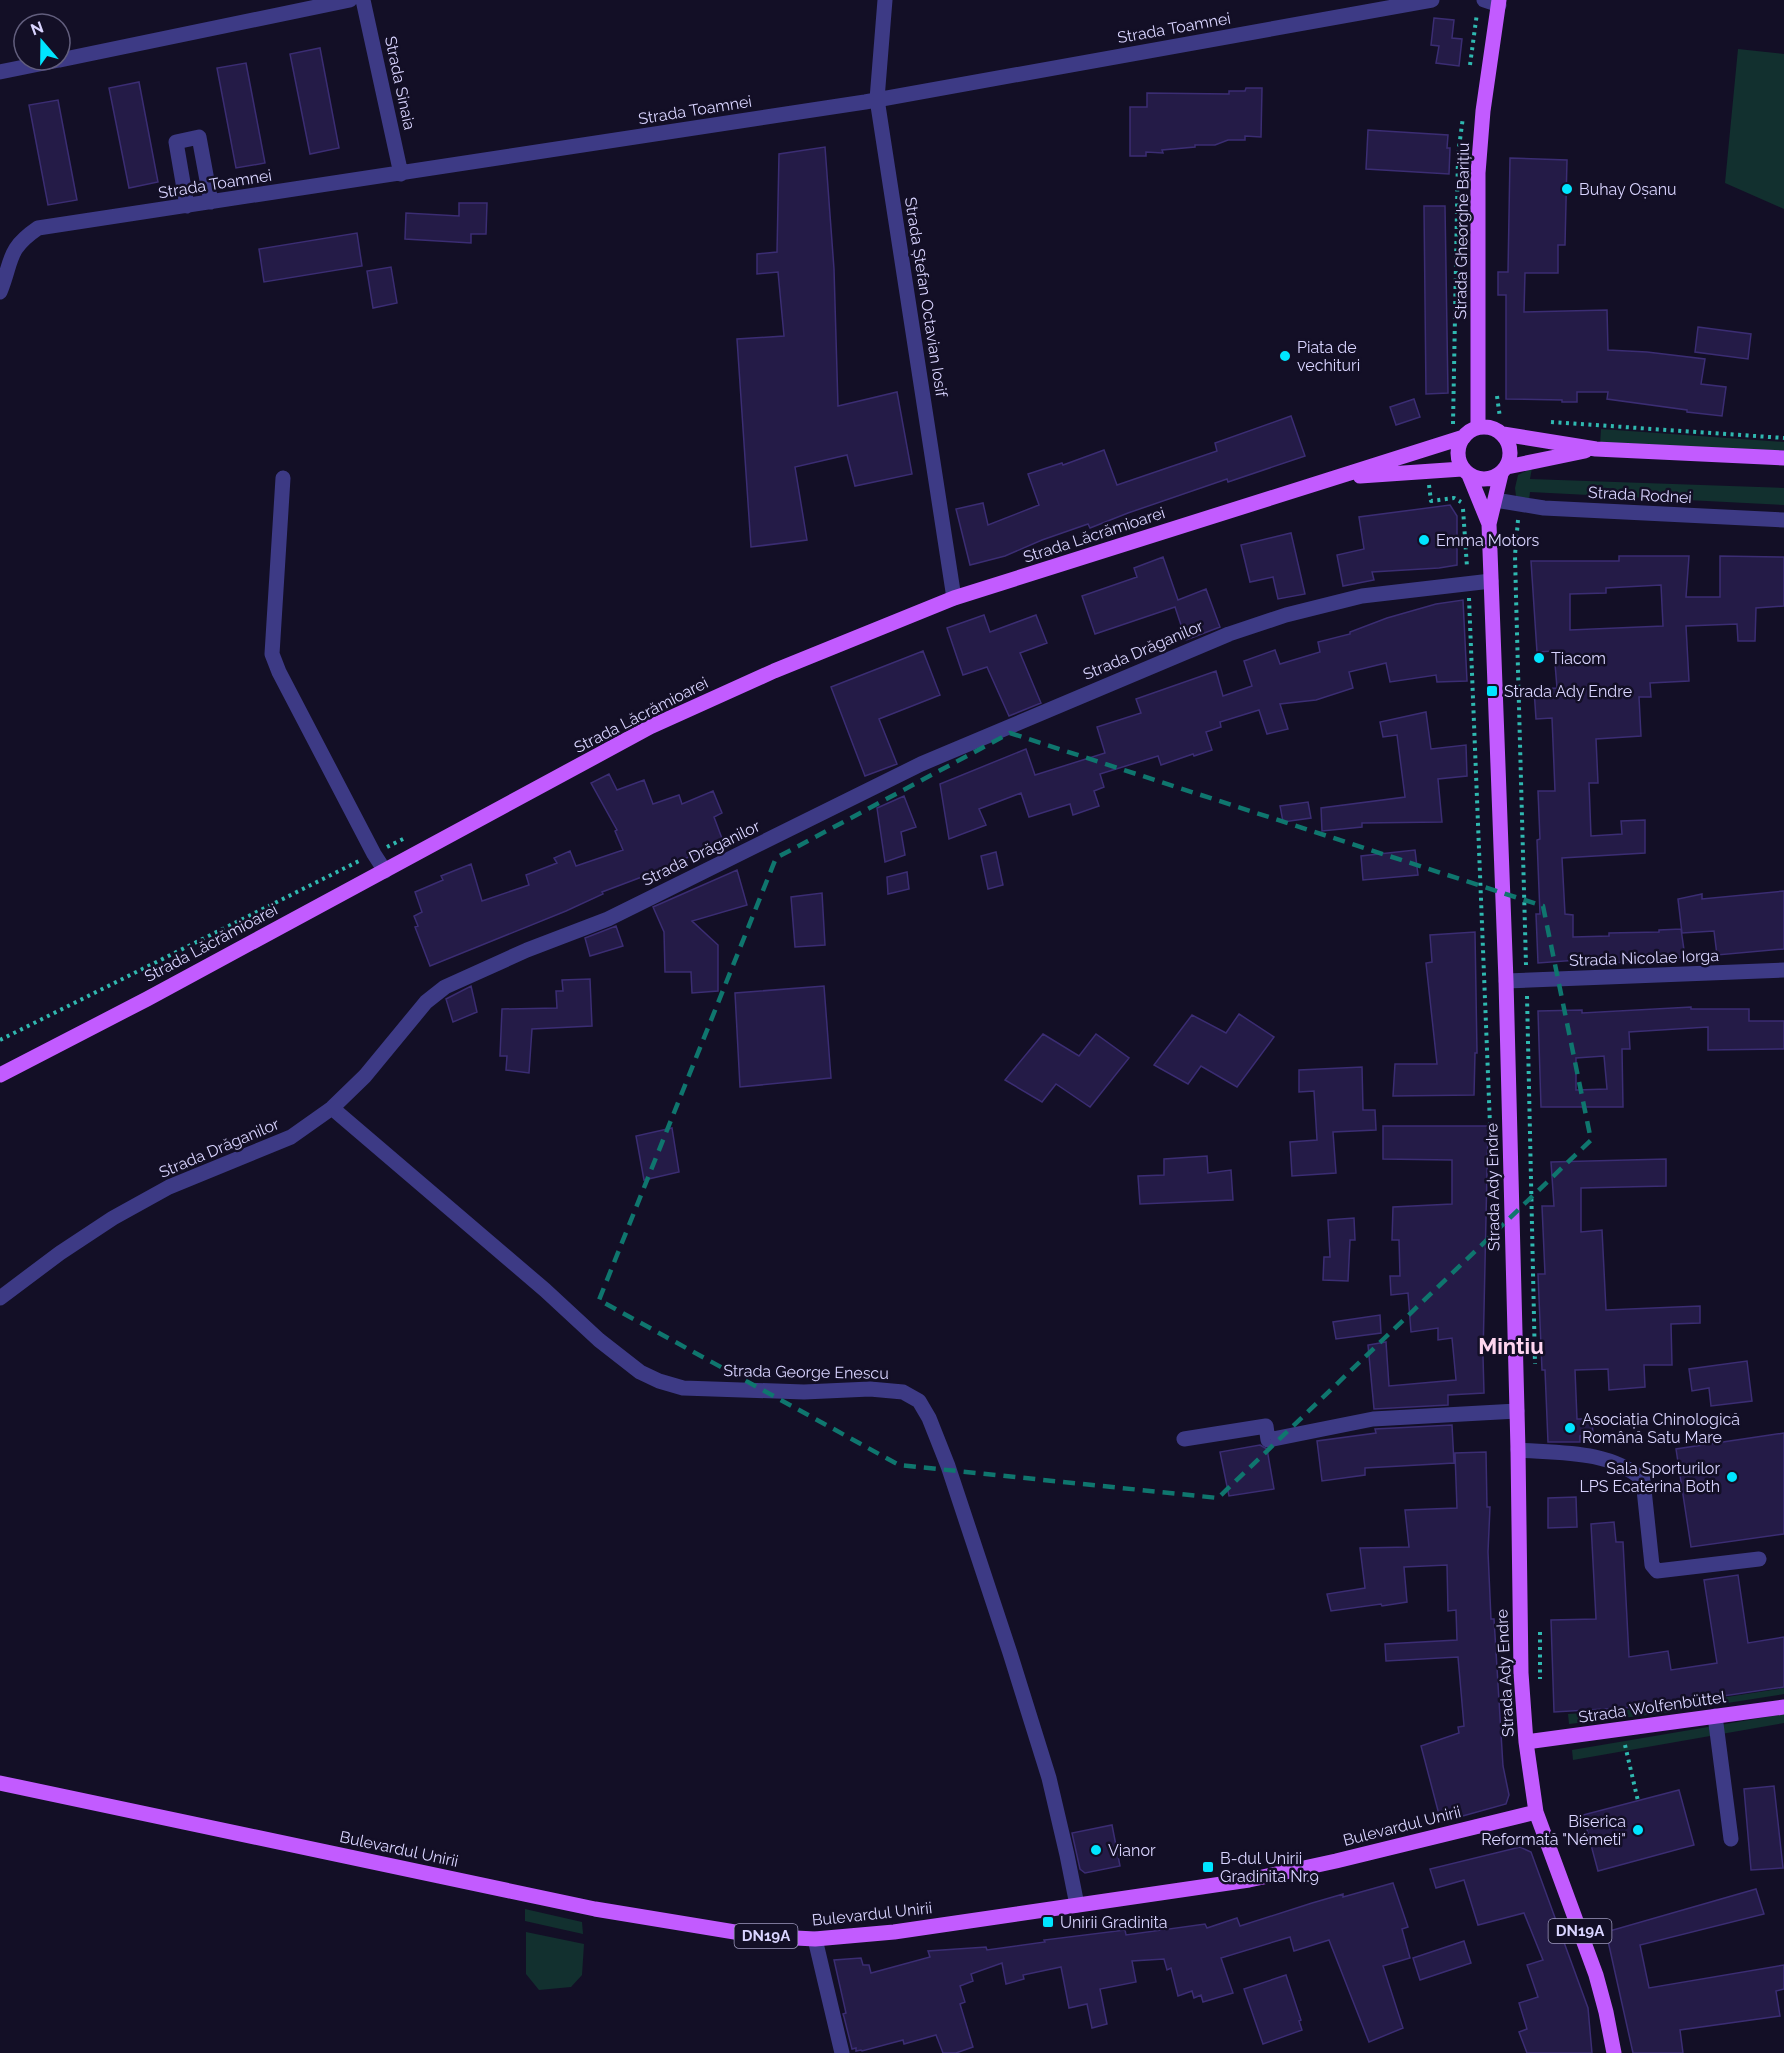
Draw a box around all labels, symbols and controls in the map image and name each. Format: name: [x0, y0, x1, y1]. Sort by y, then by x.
street label: Strada Toamnei: [1116, 9, 1232, 47]
north arrow: [12, 12, 72, 72]
text: N: [28, 17, 46, 39]
street label: Strada Sinaia: [381, 34, 419, 132]
street label: Strada Toamnei: [637, 92, 753, 128]
street label: Strada Gheorghe Barițiu: [1451, 143, 1473, 319]
street label: Strada Toamnei: [157, 166, 273, 202]
place label: Buhay Oșanu: [1579, 180, 1677, 199]
marker: Buhay Oșanu: [1560, 182, 1574, 196]
street label: Strada Ștefan Octavian Iosif: [901, 196, 951, 399]
place label: Piata de vechituri: [1297, 338, 1360, 375]
marker: Piata de vechituri: [1278, 349, 1292, 363]
street label: Strada Rodnei: [1588, 483, 1692, 507]
street label: Strada Lăcrămioarei: [1021, 503, 1167, 567]
place label: Emma Motors: [1436, 531, 1540, 550]
marker: Emma Motors: [1417, 533, 1431, 547]
street label: Strada Drăganilor: [1080, 616, 1206, 684]
place label: Tiacom: [1551, 649, 1606, 668]
marker: Tiacom: [1532, 651, 1546, 665]
street label: Strada Lăcrămioarei: [571, 673, 711, 757]
place label: Strada Ady Endre: [1504, 682, 1632, 701]
marker: Strada Ady Endre: [1485, 684, 1499, 698]
street label: Strada Drăganilor: [639, 816, 763, 890]
street label: Strada Lăcrămioarei: [141, 900, 281, 986]
street label: Strada Nicolae Iorga: [1569, 946, 1719, 970]
street label: Strada Drăganilor: [156, 1114, 282, 1182]
street label: Strada Ady Endre: [1482, 1123, 1504, 1251]
district label: Mintiu: [1478, 1333, 1544, 1359]
street label: Strada George Enescu: [723, 1361, 889, 1383]
place label: Asociația Chinologică Română Satu Mare: [1582, 1410, 1740, 1447]
marker: Asociația Chinologică Română Satu Mare: [1563, 1421, 1577, 1435]
place label: Sala Sporturilor LPS Ecaterina Both: [1579, 1459, 1720, 1496]
marker: Sala Sporturilor LPS Ecaterina Both: [1725, 1470, 1739, 1484]
street label: Strada Ady Endre: [1492, 1609, 1518, 1737]
street label: Strada Wolfenbüttel: [1577, 1687, 1727, 1727]
street label: Bulevardul Unirii: [1341, 1802, 1463, 1850]
place label: Biserica Reformată "Németi": [1481, 1812, 1626, 1849]
marker: Biserica Reformată "Németi": [1631, 1823, 1645, 1837]
street label: Bulevardul Unirii: [338, 1827, 460, 1871]
place label: Vianor: [1108, 1841, 1156, 1860]
marker: Vianor: [1089, 1843, 1103, 1857]
place label: B-dul Unirii Gradinita Nr.9: [1220, 1849, 1319, 1886]
marker: B-dul Unirii Gradinita Nr.9: [1201, 1860, 1215, 1874]
street label: Bulevardul Unirii: [811, 1898, 933, 1930]
place label: Unirii Gradinita: [1060, 1913, 1168, 1932]
marker: Unirii Gradinita: [1041, 1915, 1055, 1929]
road number: DN19A: [1548, 1919, 1612, 1943]
road number: DN19A: [734, 1924, 798, 1948]

